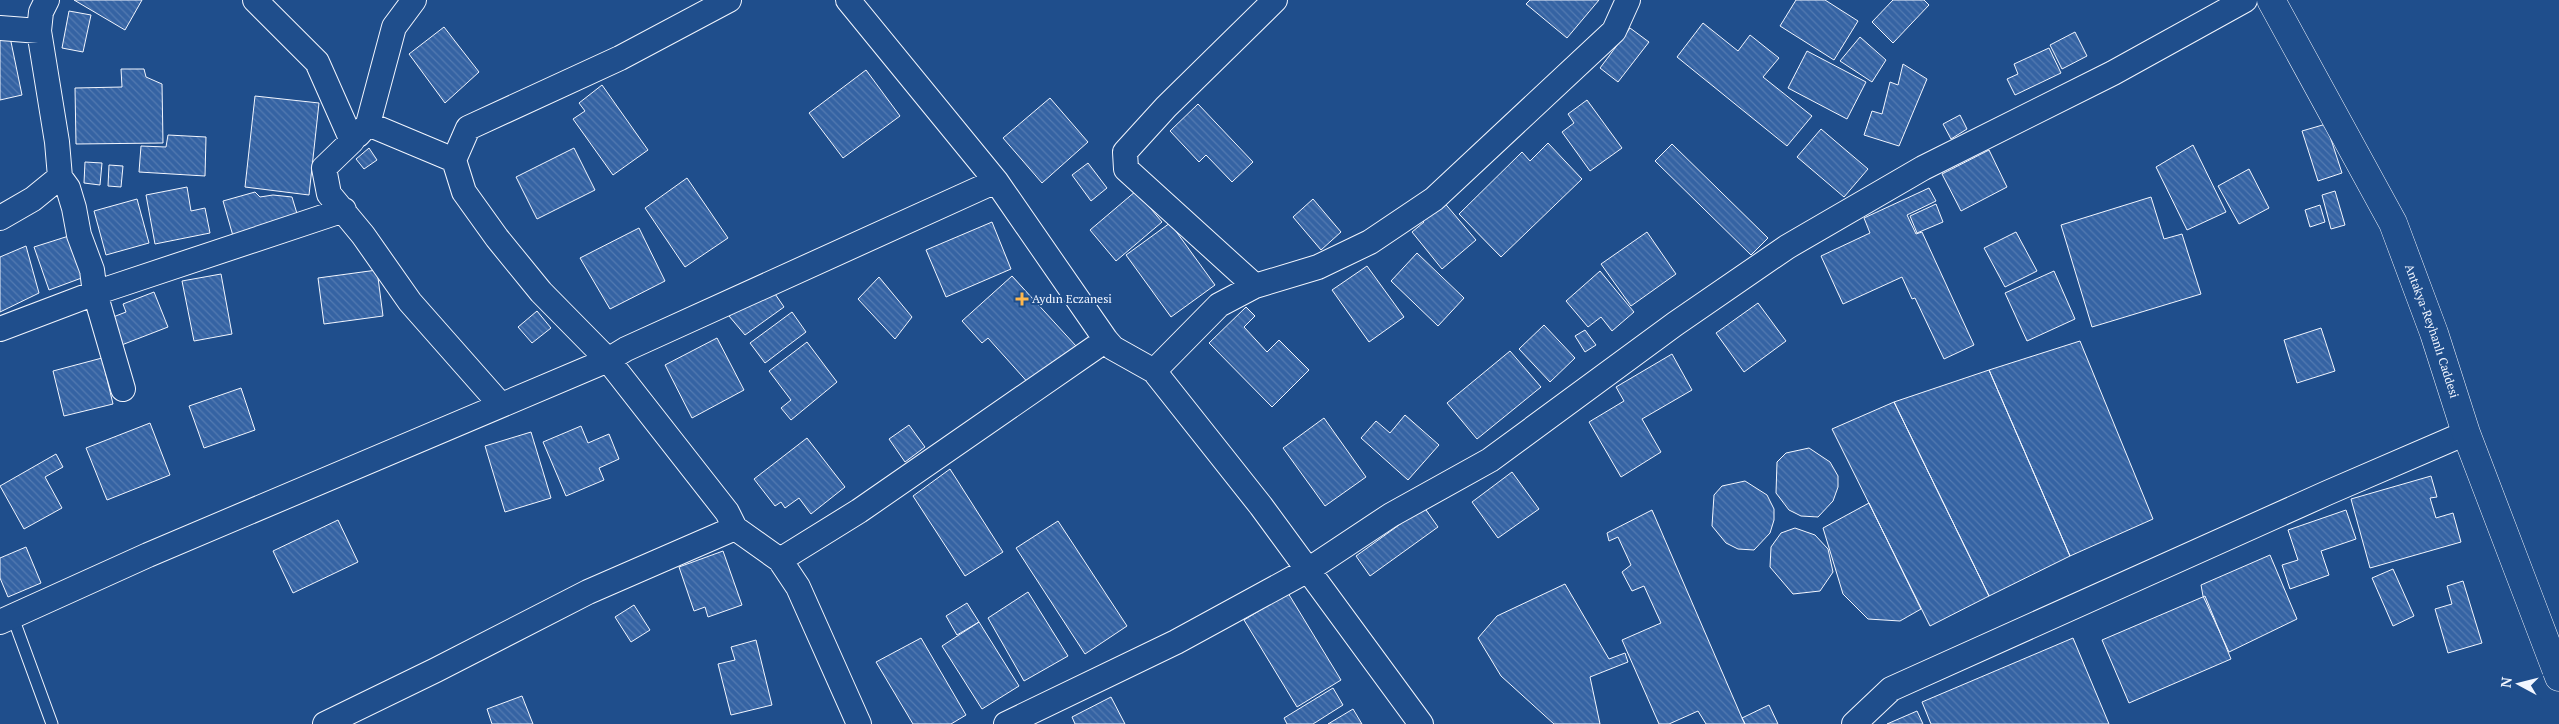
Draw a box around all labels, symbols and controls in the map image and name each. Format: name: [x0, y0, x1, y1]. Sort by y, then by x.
street label: Antakya-Reyhanlı Caddesi: [2402, 262, 2462, 400]
place label: Aydın Eczanesi: [1032, 291, 1112, 306]
marker: Aydın Eczanesi: [1016, 293, 1028, 305]
north arrow: [2494, 659, 2544, 709]
text: N: [2496, 676, 2516, 689]

